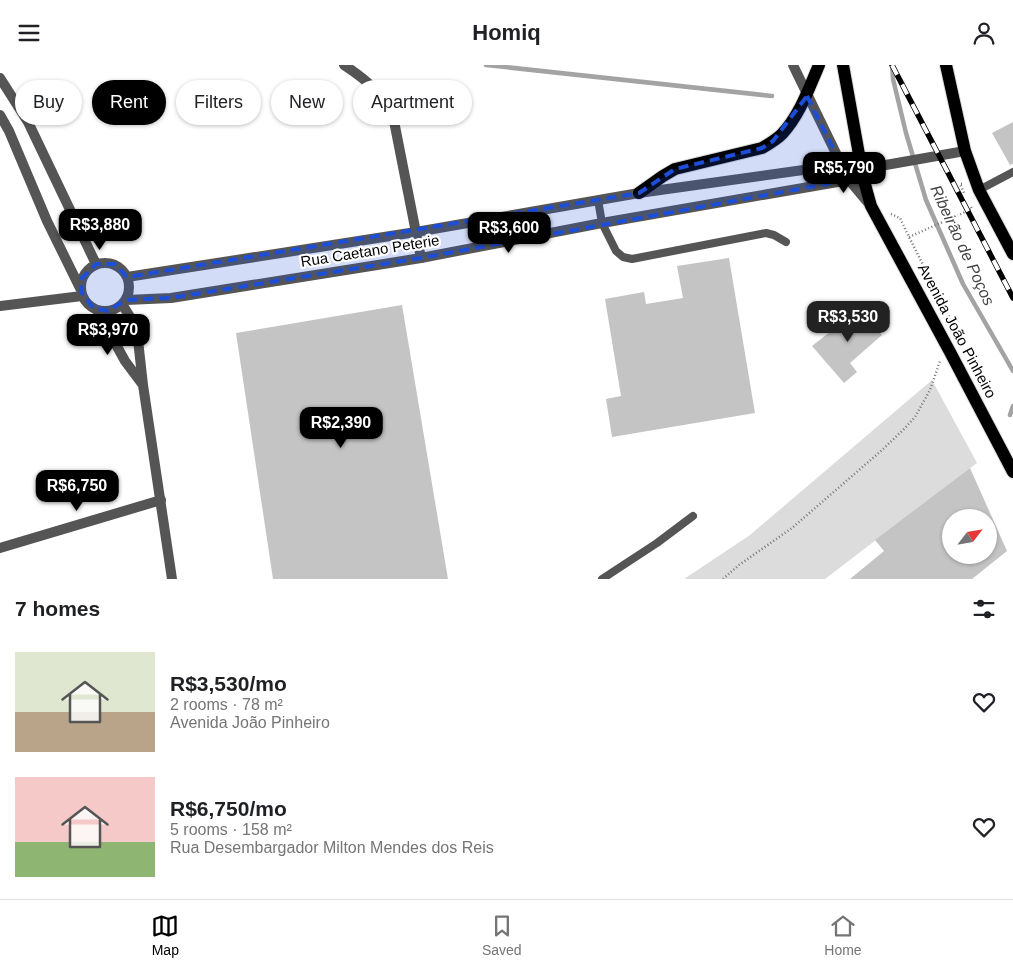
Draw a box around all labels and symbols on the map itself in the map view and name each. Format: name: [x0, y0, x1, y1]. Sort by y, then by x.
pin: R$5,790: [798, 151, 890, 194]
water label: Ribeirão de Poços: [927, 182, 998, 308]
pin: R$3,880: [54, 209, 146, 251]
pin: R$3,600: [463, 211, 555, 254]
street label: Rua Caetano Peterie: [299, 231, 440, 270]
street label: Avenida João Pinheiro: [915, 261, 1000, 401]
pin: R$3,530: [802, 301, 894, 343]
pin: R$3,970: [62, 313, 154, 356]
pin: R$2,390: [295, 407, 387, 449]
pin: R$6,750: [31, 469, 123, 512]
north arrow: [942, 509, 998, 564]

